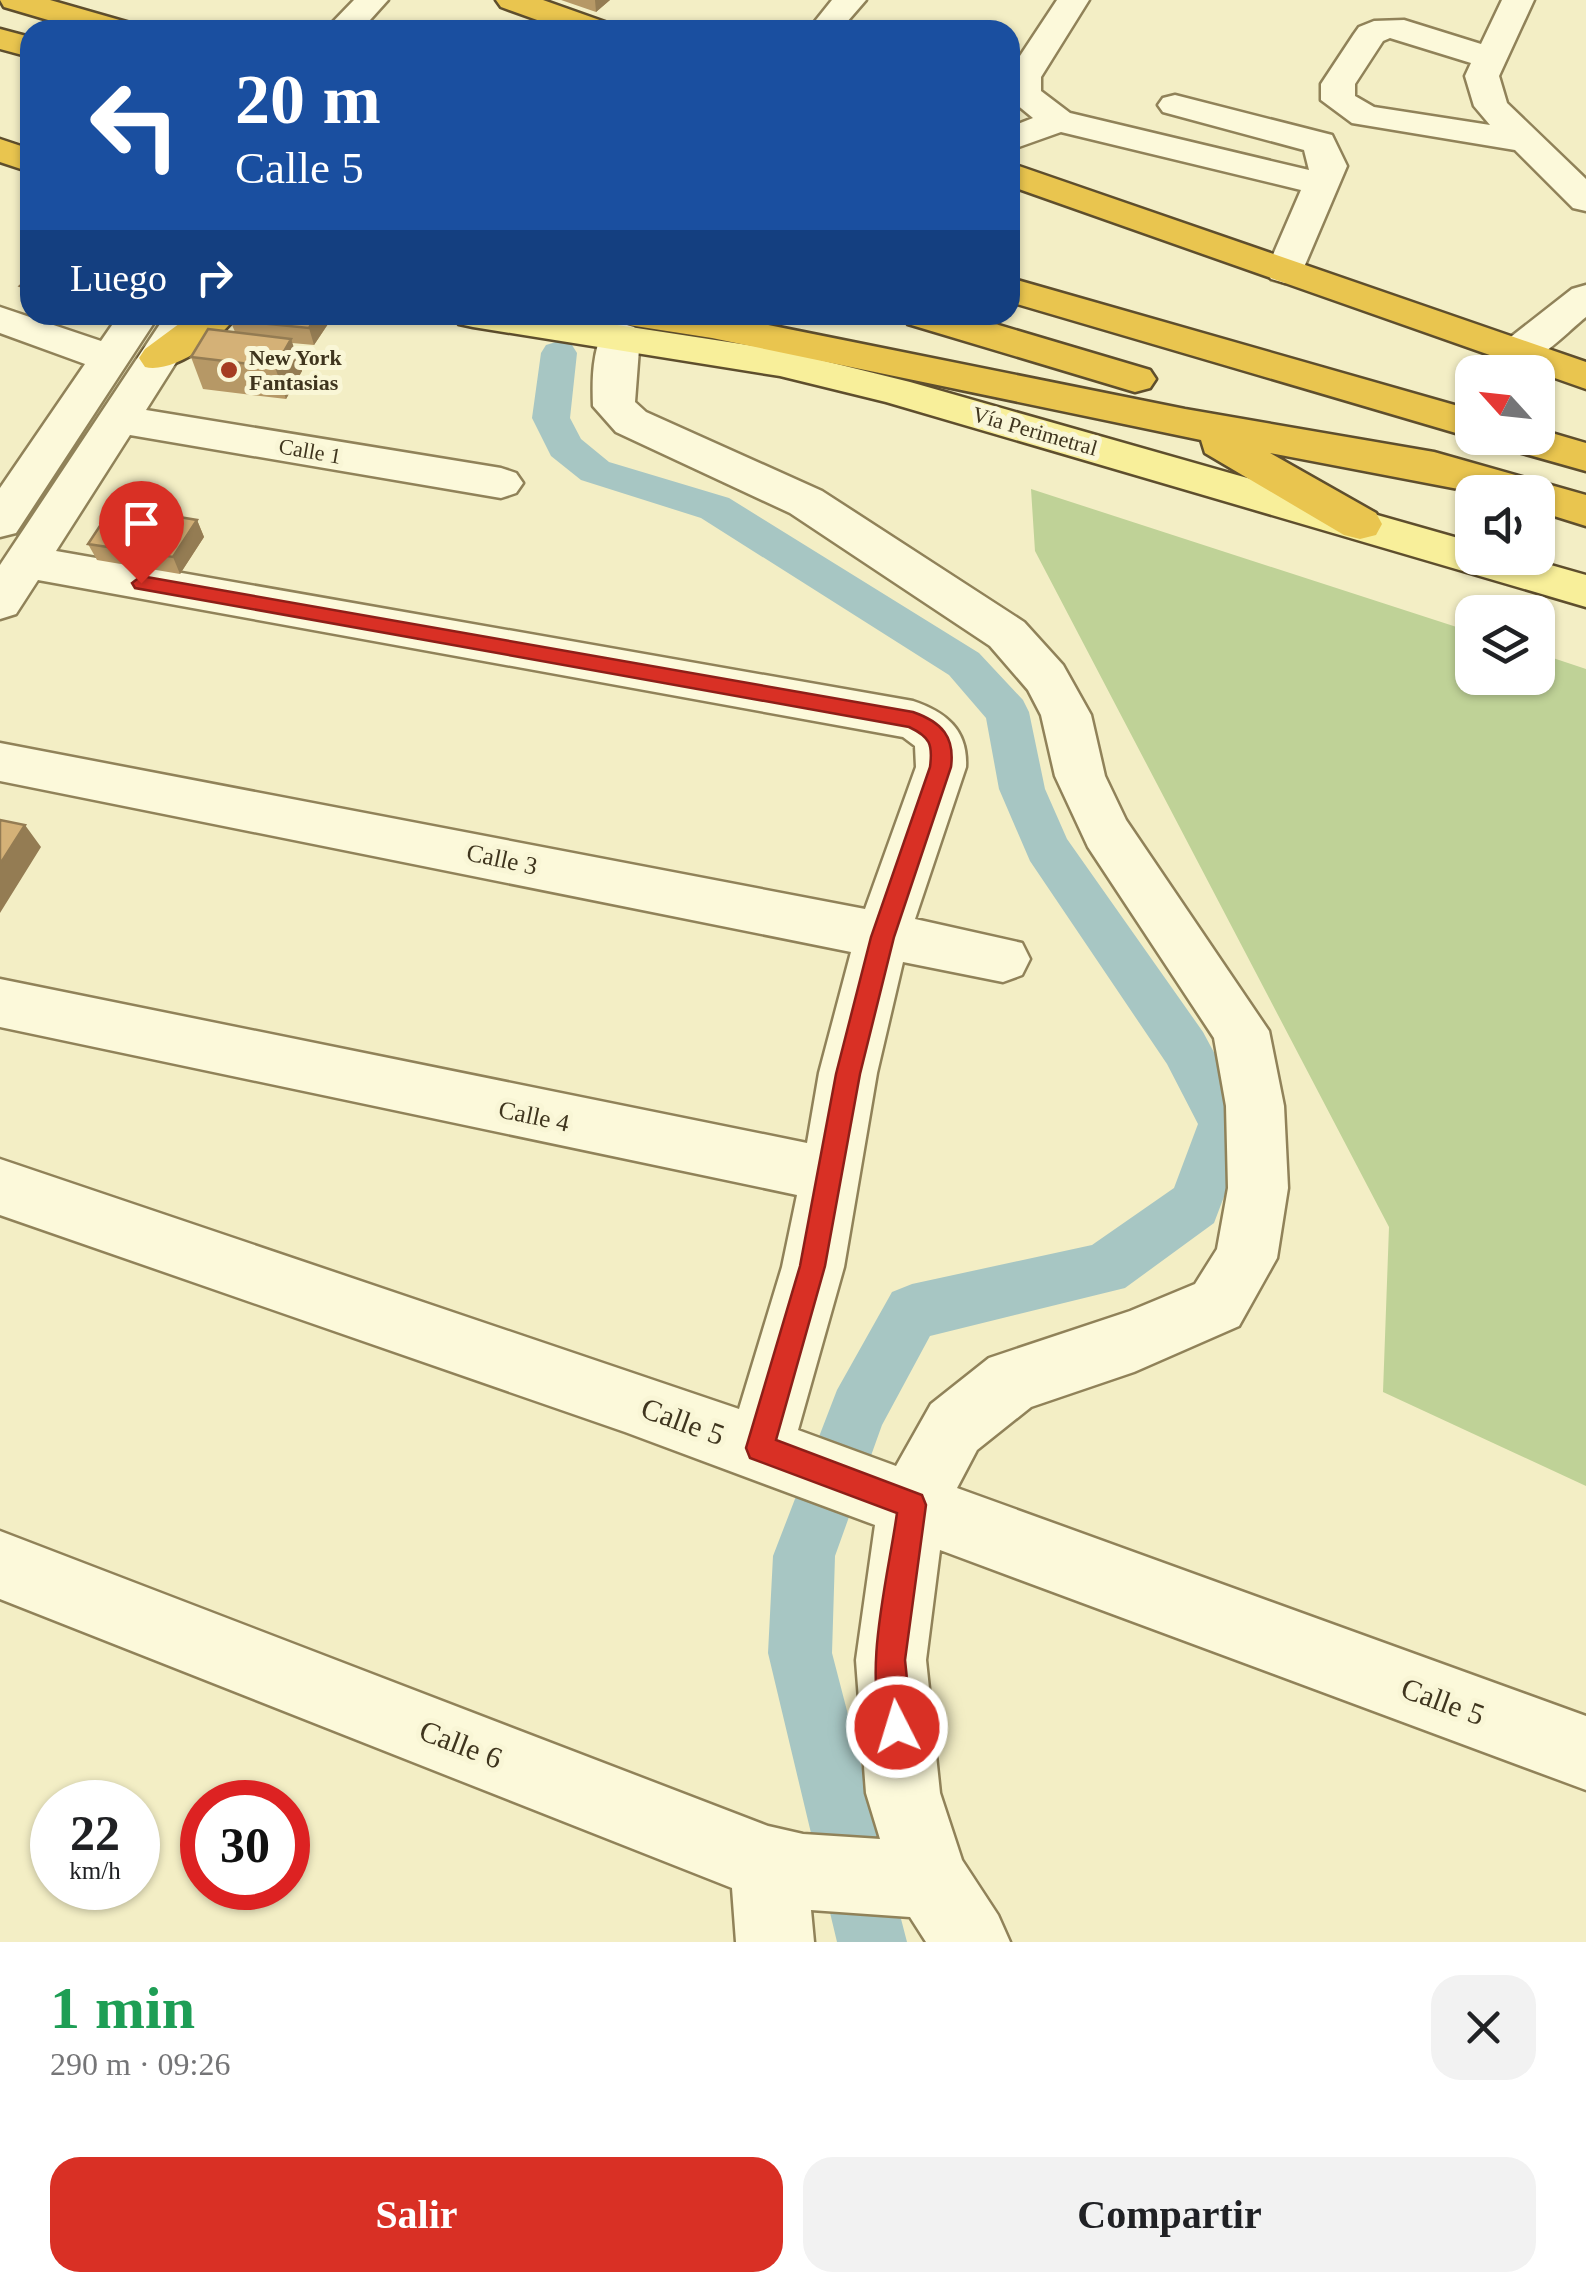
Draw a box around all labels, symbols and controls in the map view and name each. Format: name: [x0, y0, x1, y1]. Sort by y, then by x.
icon: left: [70, 60, 200, 190]
text: 20 m: [235, 61, 381, 138]
text: Calle 5: [235, 143, 364, 193]
icon: right: [187, 250, 242, 305]
text: Luego: [70, 257, 167, 299]
place label: New York Fantasias: [249, 345, 342, 395]
north arrow: [1455, 355, 1555, 455]
map controls: [1455, 355, 1555, 695]
marker: New York Fantasias: [218, 359, 240, 381]
street label: Vía Perimetral: [970, 401, 1100, 461]
street label: Calle 1: [277, 433, 343, 469]
button: sound: [1455, 475, 1555, 575]
pin: [99, 481, 184, 584]
icon: arrive: [114, 496, 169, 551]
button: layers: [1455, 595, 1555, 695]
street label: Calle 3: [464, 838, 540, 880]
street label: Calle 4: [496, 1095, 572, 1137]
street label: Calle 5: [637, 1391, 729, 1451]
street label: Calle 5: [1397, 1671, 1489, 1731]
position arrow: [845, 1675, 949, 1779]
street label: Calle 6: [415, 1713, 507, 1775]
speed limit sign: 30: [180, 1780, 310, 1910]
text: 22: [70, 1805, 120, 1861]
text: km/h: [69, 1857, 121, 1884]
text: 1 min: [50, 1975, 195, 2041]
button: close: [1431, 1975, 1536, 2080]
text: 290 m · 09:26: [50, 2046, 230, 2082]
button: Salir: [50, 2157, 783, 2272]
button: Compartir: [803, 2157, 1536, 2272]

